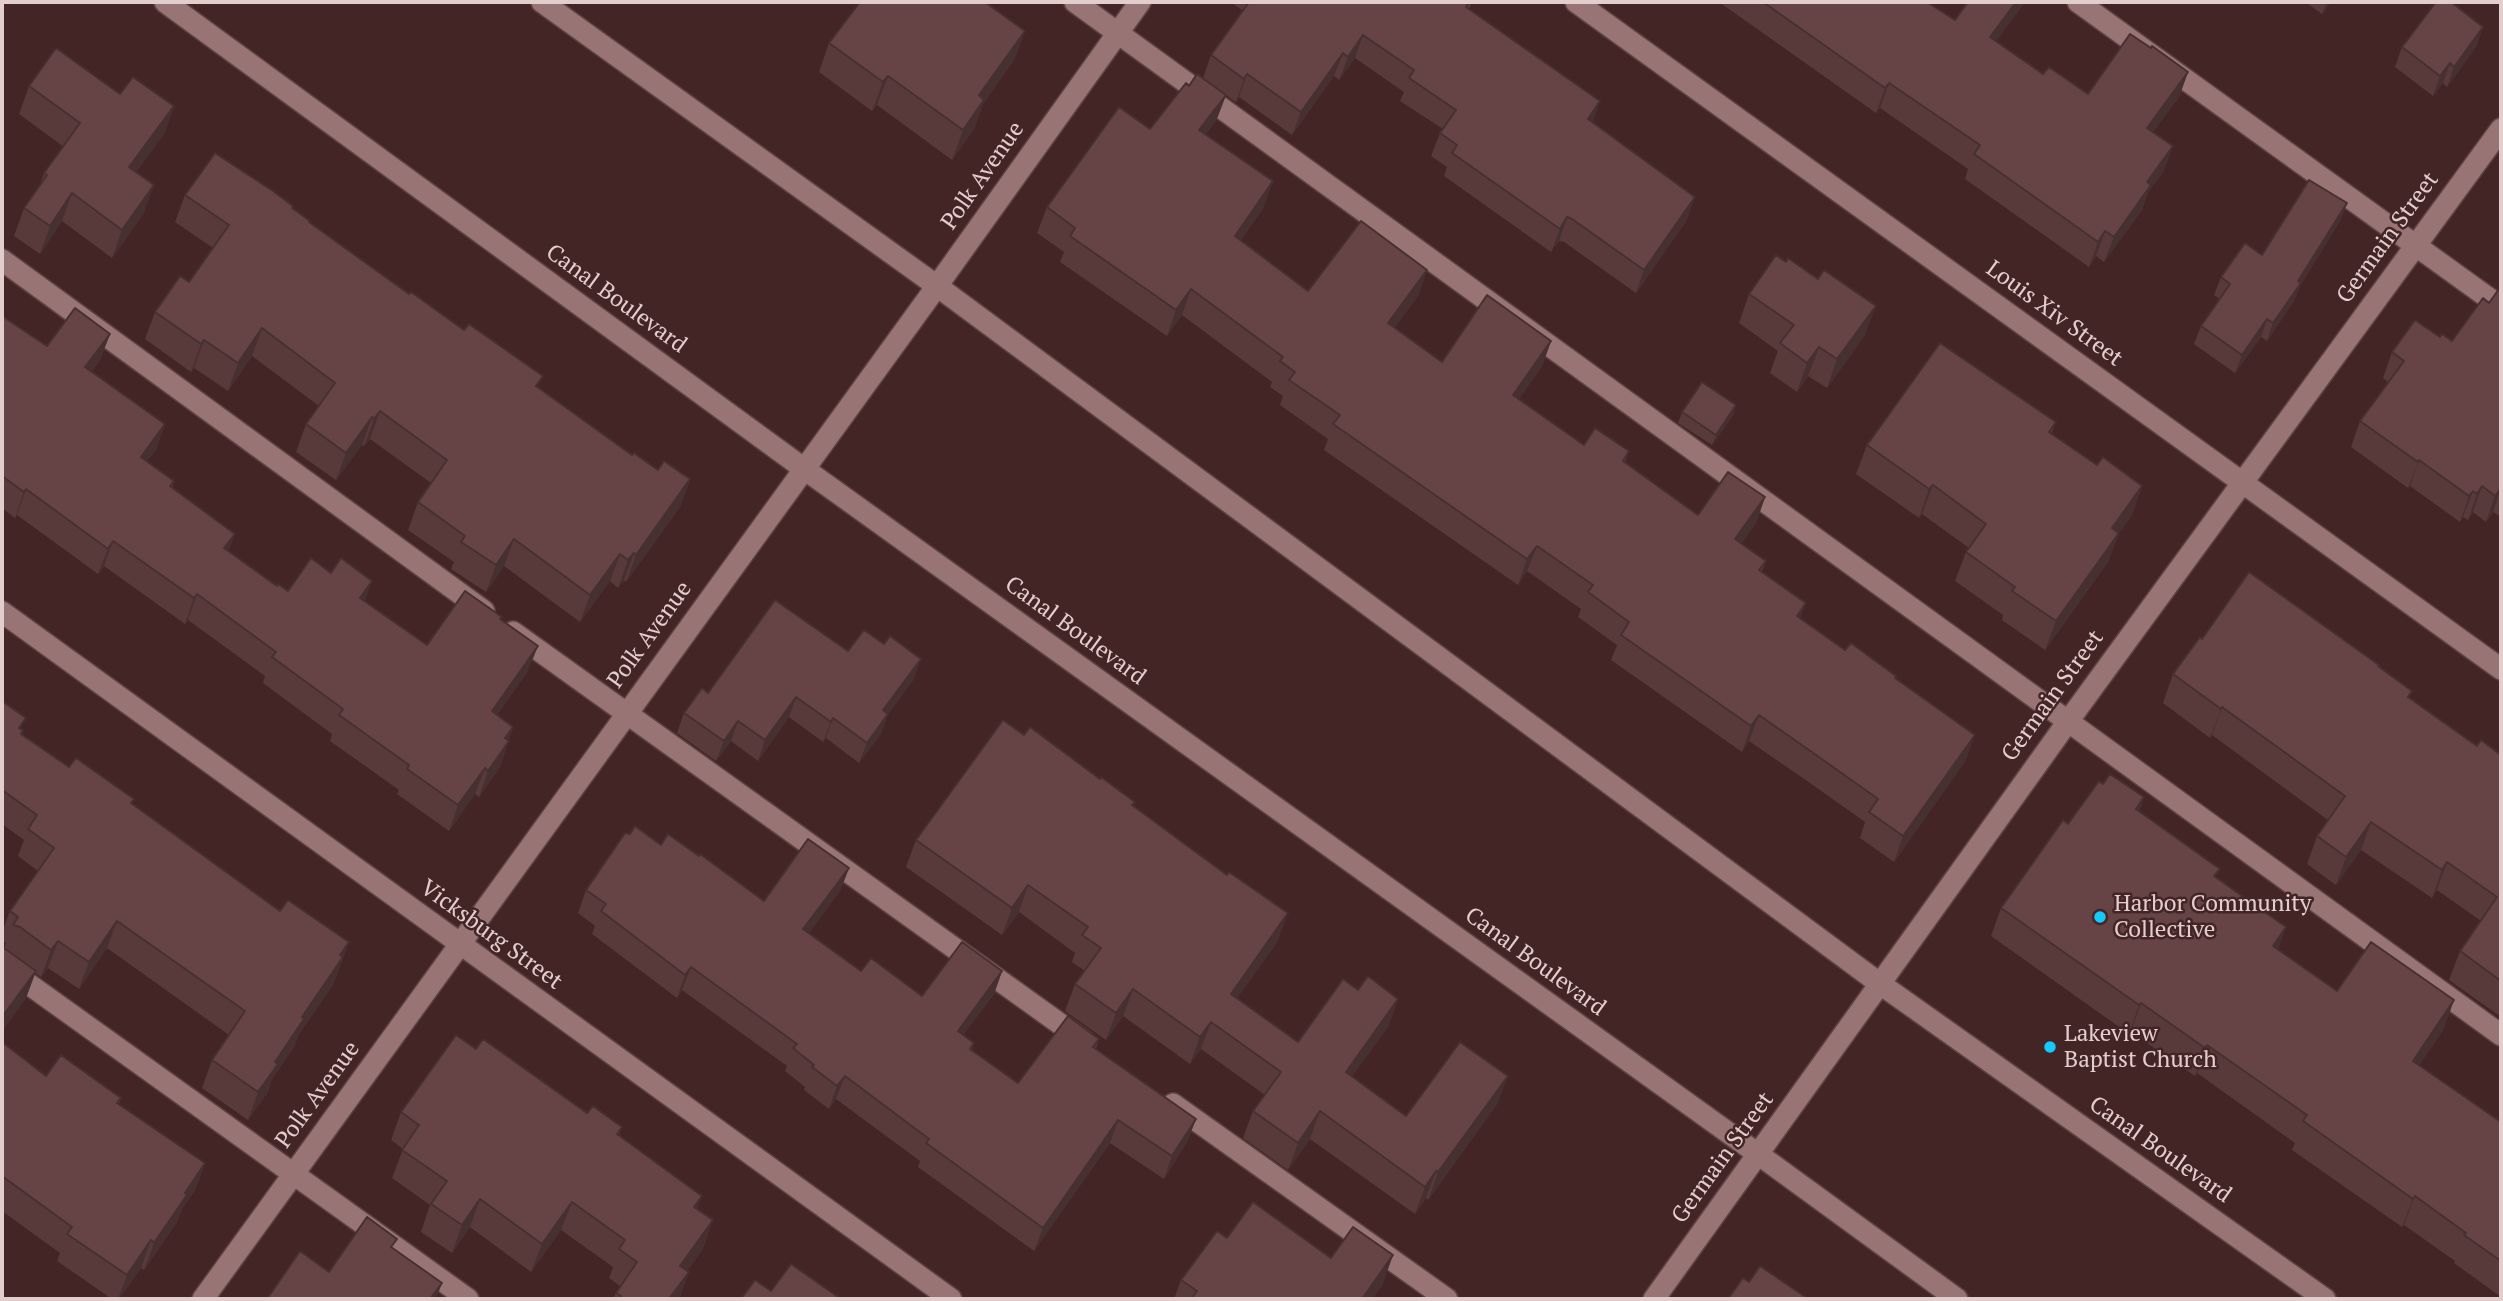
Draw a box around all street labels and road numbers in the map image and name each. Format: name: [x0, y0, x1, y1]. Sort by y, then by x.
street label: Polk Avenue: [936, 117, 1030, 235]
street label: Germain Street: [2331, 167, 2445, 309]
street label: Canal Boulevard: [540, 239, 692, 359]
street label: Louis Xiv Street: [1980, 255, 2128, 373]
street label: Canal Boulevard: [999, 571, 1151, 691]
street label: Polk Avenue: [602, 576, 698, 694]
street label: Germain Street: [1996, 625, 2110, 767]
street label: Vicksburg Street: [415, 874, 567, 996]
street label: Canal Boulevard: [1459, 902, 1611, 1022]
street label: Polk Avenue: [270, 1036, 366, 1154]
street label: Germain Street: [1666, 1087, 1780, 1229]
street label: Canal Boulevard: [2084, 1091, 2236, 1209]

